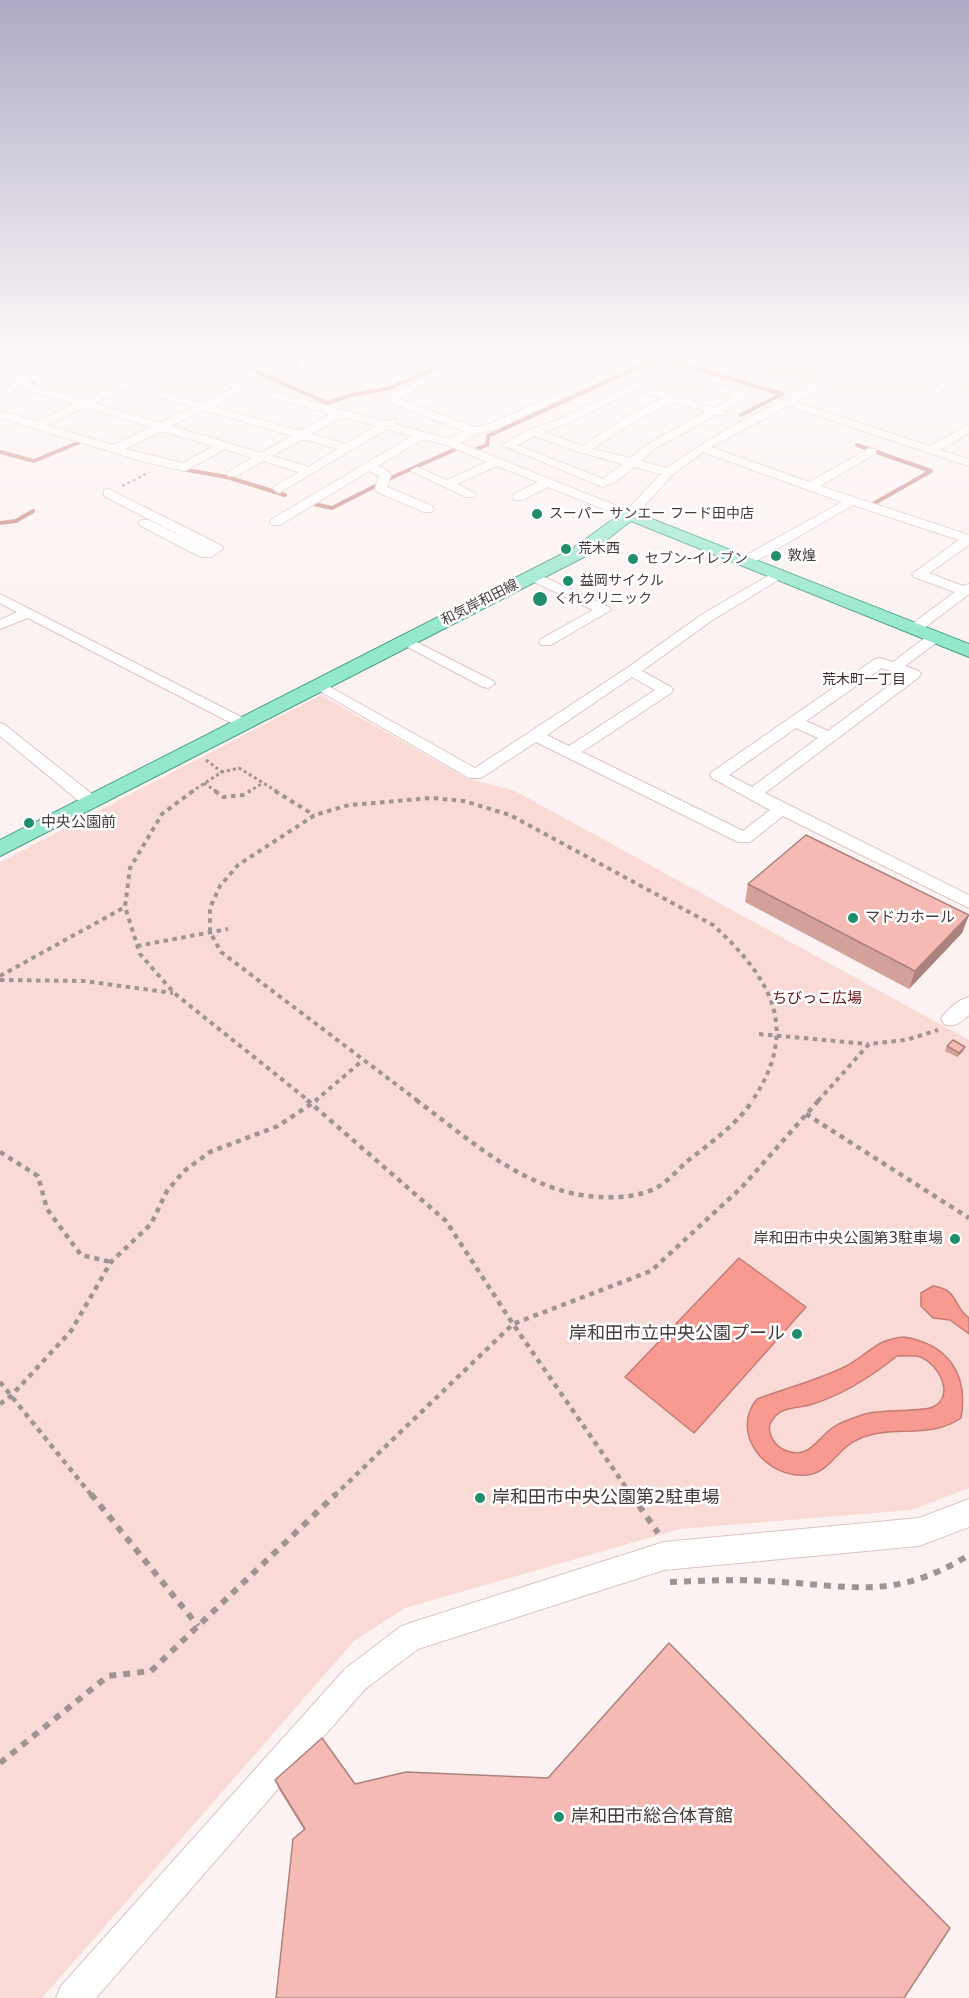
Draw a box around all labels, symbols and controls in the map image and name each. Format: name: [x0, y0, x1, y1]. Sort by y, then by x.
place label: スーパー サンエー フード田中店: [549, 506, 754, 522]
marker: スーパー サンエー フード田中店: [530, 507, 544, 521]
place label: 荒木西: [578, 541, 620, 557]
marker: 荒木西: [559, 542, 573, 556]
place label: 敦煌: [788, 548, 816, 564]
marker: 敦煌: [769, 549, 783, 563]
place label: セブン-イレブン: [645, 551, 748, 567]
marker: セブン-イレブン: [626, 552, 640, 566]
place label: 益岡サイクル: [580, 573, 664, 589]
marker: 益岡サイクル: [561, 574, 575, 588]
street label: 和気岸和田線: [439, 576, 521, 630]
marker: くれクリニック: [531, 590, 549, 608]
place label: くれクリニック: [554, 591, 652, 607]
district label: 荒木町一丁目: [822, 672, 906, 688]
place label: 中央公園前: [41, 814, 116, 832]
marker: 中央公園前: [22, 816, 36, 830]
place label: マドカホール: [865, 909, 955, 927]
marker: マドカホール: [846, 911, 860, 925]
park label: ちびっこ広場: [772, 990, 862, 1008]
place label: 岸和田市中央公園第3駐車場: [753, 1230, 943, 1248]
marker: 岸和田市中央公園第3駐車場: [948, 1232, 962, 1246]
place label: 岸和田市立中央公園プール: [569, 1323, 785, 1345]
marker: 岸和田市立中央公園プール: [790, 1327, 804, 1341]
place label: 岸和田市中央公園第2駐車場: [492, 1487, 719, 1509]
marker: 岸和田市中央公園第2駐車場: [473, 1491, 487, 1505]
place label: 岸和田市総合体育館: [571, 1806, 733, 1828]
marker: 岸和田市総合体育館: [552, 1810, 566, 1824]

